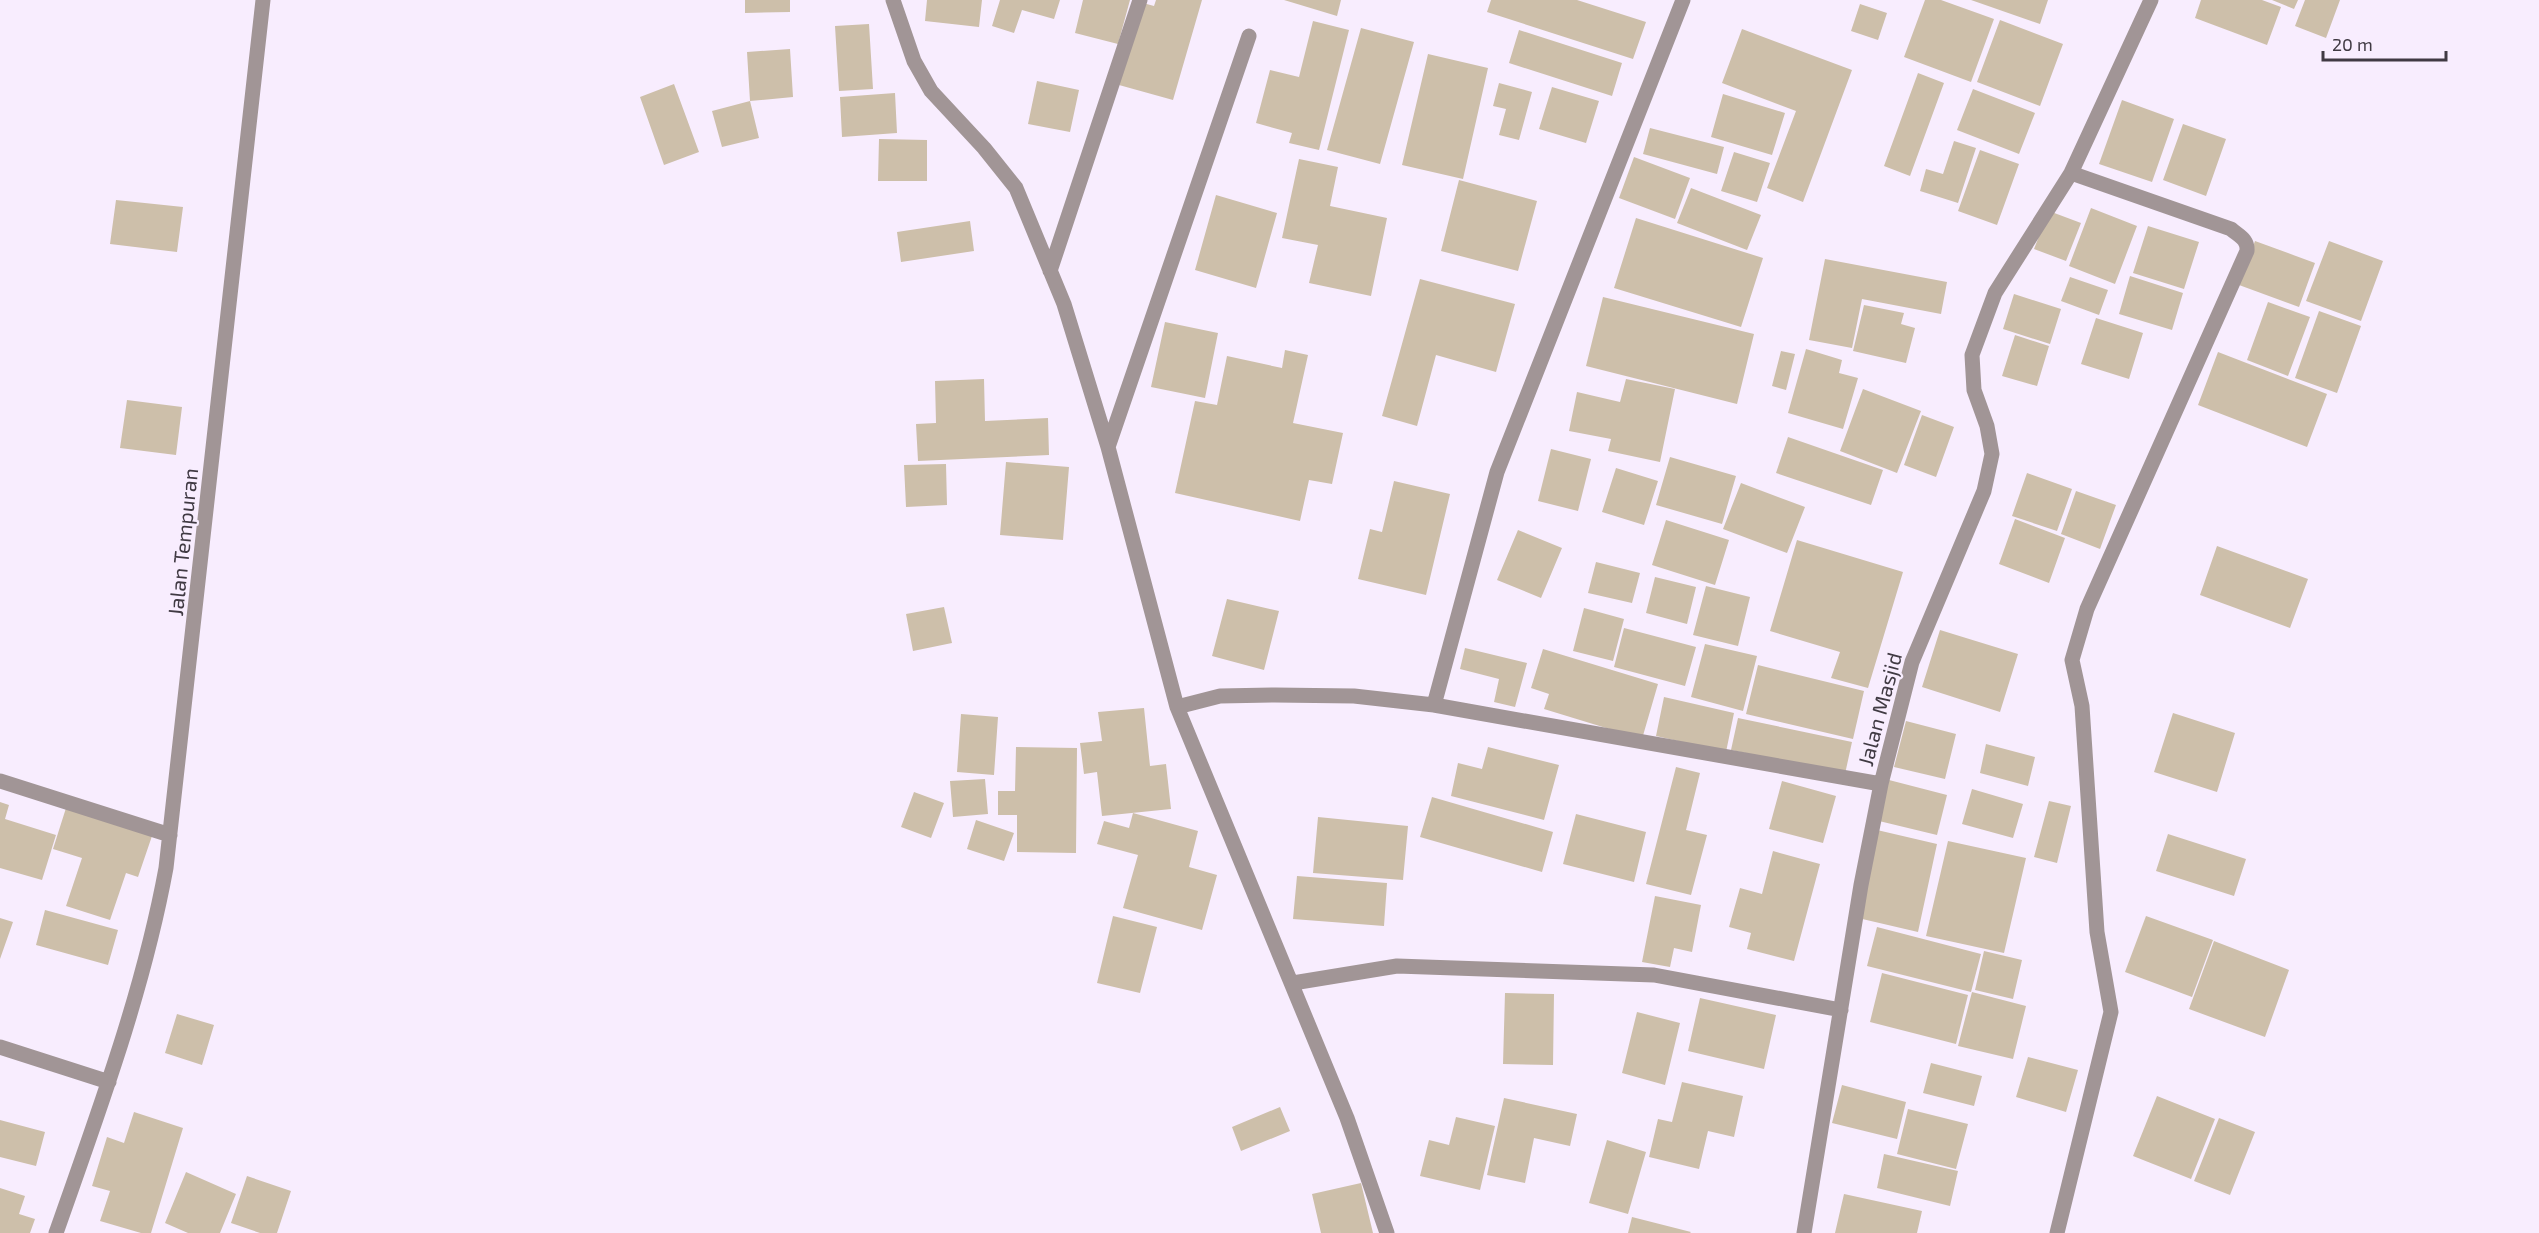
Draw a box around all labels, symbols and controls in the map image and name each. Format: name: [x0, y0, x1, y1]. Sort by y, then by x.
scale bar: [2323, 24, 2446, 62]
text: 20 m: [2332, 33, 2373, 55]
street label: Jalan Tempuran: [162, 467, 202, 617]
street label: Jalan Masjid: [1852, 650, 1907, 769]

